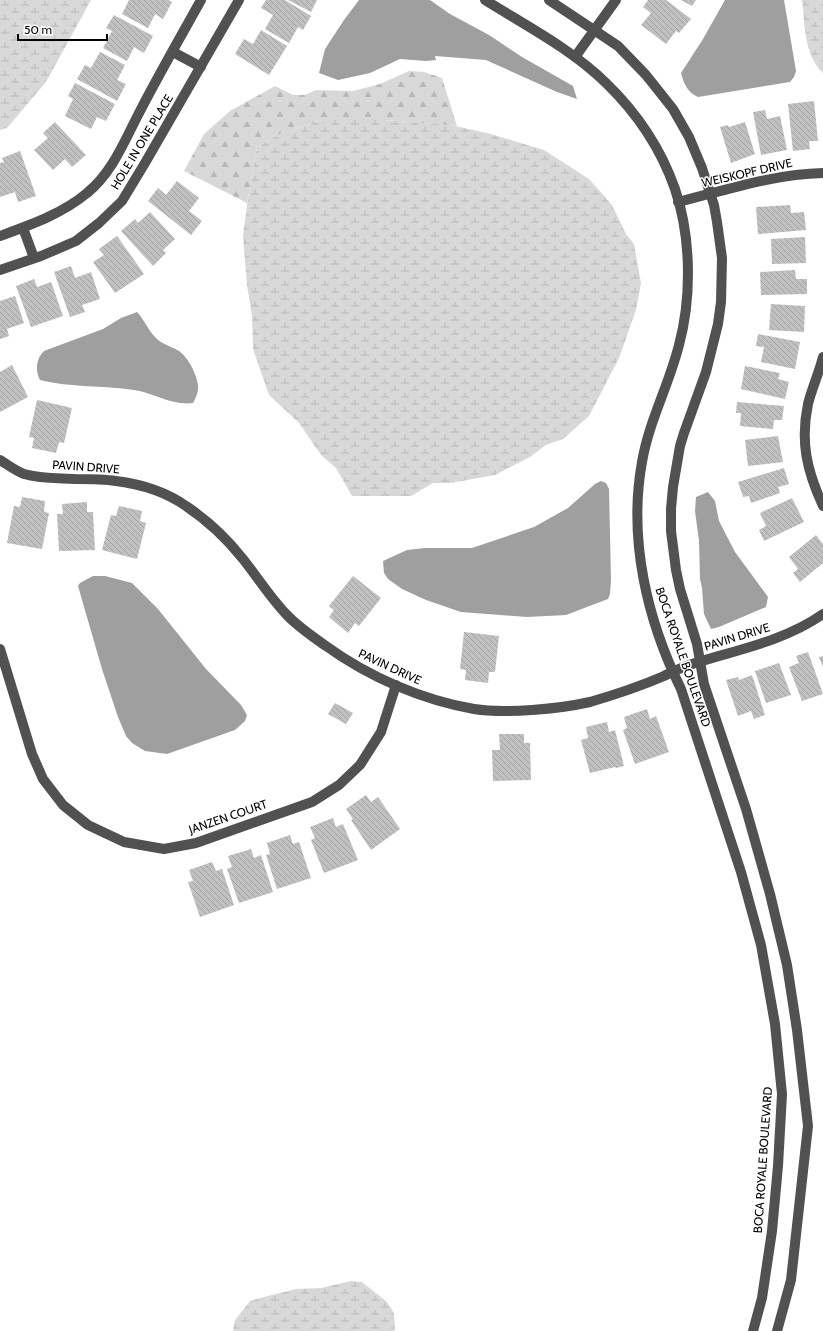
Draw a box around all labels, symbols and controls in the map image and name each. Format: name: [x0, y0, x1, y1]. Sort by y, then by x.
scale bar: [18, 16, 107, 42]
text: 50 m: [24, 22, 52, 37]
street label: HOLE IN ONE PLACE: [107, 91, 176, 192]
street label: WEISKOPF DRIVE: [700, 155, 794, 190]
street label: PAVIN DRIVE: [52, 457, 121, 476]
street label: BOCA ROYALE BOULEVARD: [653, 585, 715, 729]
street label: PAVIN DRIVE: [702, 619, 772, 654]
street label: PAVIN DRIVE: [356, 645, 424, 688]
street label: JANZEN COURT: [186, 796, 270, 837]
street label: BOCA ROYALE BOULEVARD: [750, 1086, 775, 1234]

